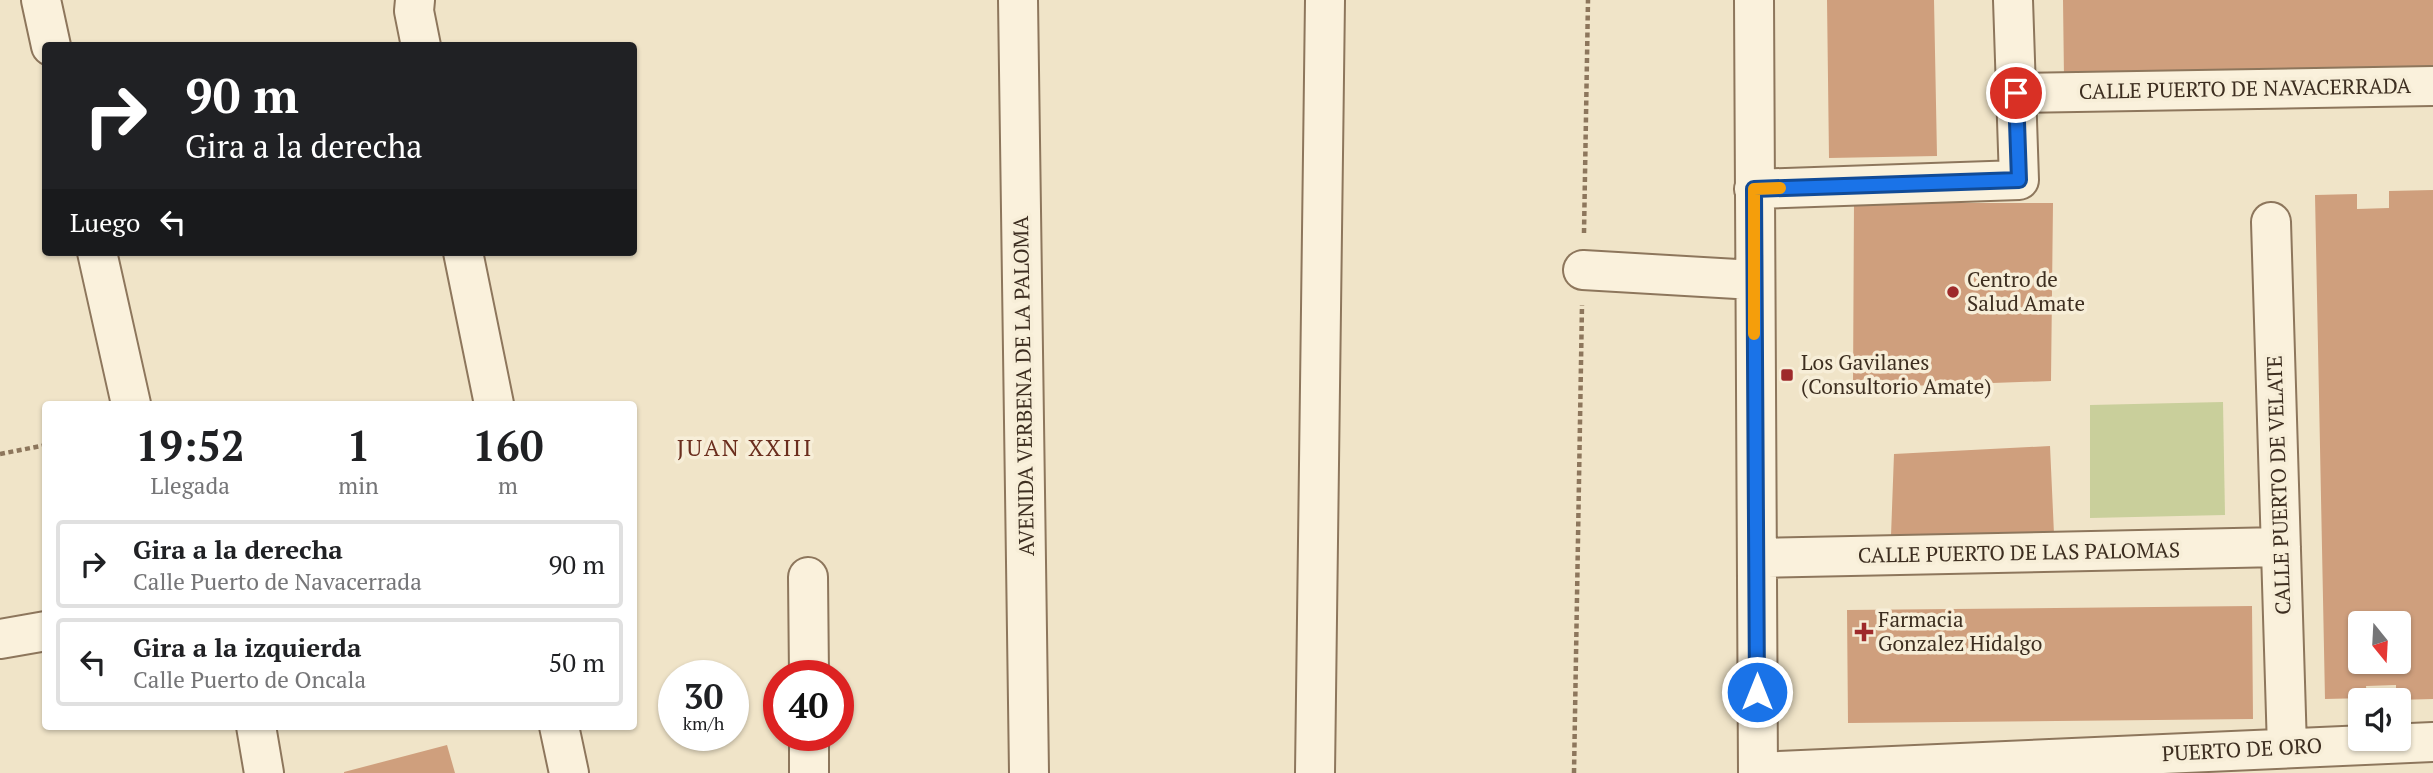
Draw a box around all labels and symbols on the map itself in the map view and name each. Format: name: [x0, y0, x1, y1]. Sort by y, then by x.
pin: [1986, 63, 2046, 123]
street label: CALLE PUERTO DE NAVACERRADA: [2079, 71, 2412, 105]
street label: AVENIDA VERBENA DE LA PALOMA: [1006, 215, 1040, 556]
place label: Centro de Salud Amate: [1967, 265, 2085, 317]
marker: Centro de Salud Amate: [1945, 284, 1961, 300]
place label: Los Gavilanes (Consultorio Amate): [1801, 348, 1992, 400]
street label: CALLE PUERTO DE VELATE: [2259, 355, 2297, 615]
marker: Los Gavilanes (Consultorio Amate): [1779, 367, 1795, 383]
district label: JUAN XXIII: [677, 432, 813, 463]
street label: CALLE PUERTO DE LAS PALOMAS: [1858, 535, 2180, 569]
place label: Farmacia Gonzalez Hidalgo: [1878, 605, 2042, 657]
north arrow: [2348, 611, 2412, 674]
marker: Farmacia Gonzalez Hidalgo: [1856, 624, 1872, 640]
position arrow: [1720, 655, 1794, 729]
speed limit sign: 40: [763, 660, 854, 751]
street label: PUERTO DE ORO: [2161, 731, 2323, 767]

